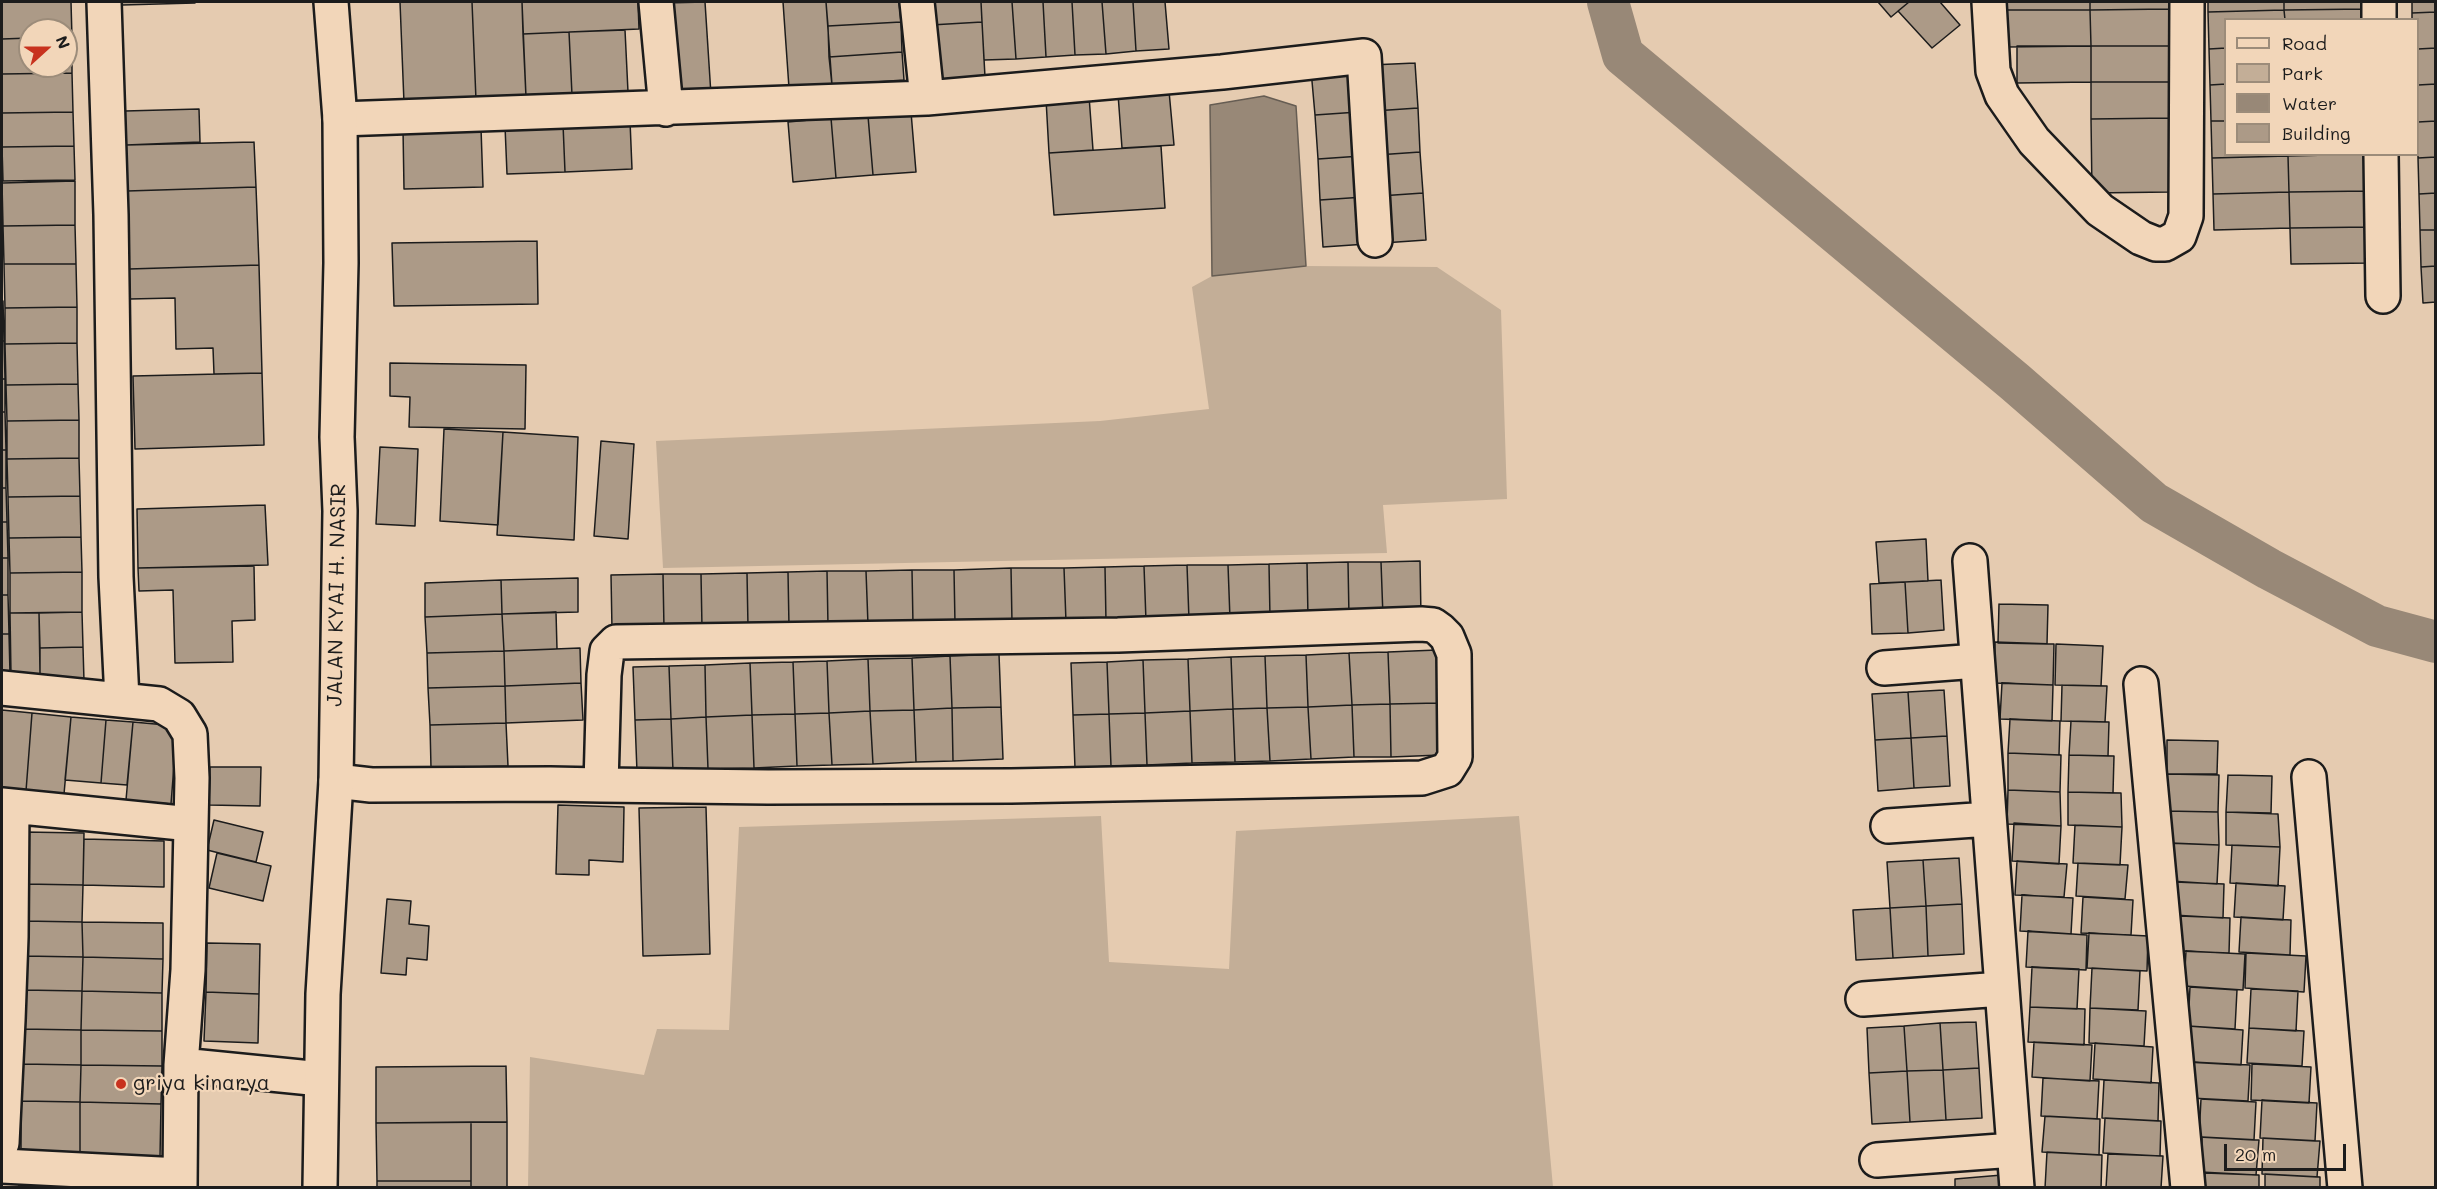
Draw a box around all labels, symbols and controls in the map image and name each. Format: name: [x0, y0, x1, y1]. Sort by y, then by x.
north arrow: [18, 18, 78, 78]
legend: [2224, 18, 2419, 156]
text: Road: [2282, 31, 2327, 55]
text: N: [51, 33, 75, 52]
text: Park: [2282, 61, 2323, 85]
text: Water: [2282, 91, 2337, 115]
text: Building: [2282, 121, 2350, 145]
street label: JALAN KYAI H. NASIR: [322, 483, 352, 707]
place label: griya kinarya: [133, 1071, 270, 1097]
marker: griya kinarya: [114, 1077, 128, 1091]
scale bar: [2227, 1132, 2348, 1170]
text: 20 m: [2235, 1142, 2276, 1166]

